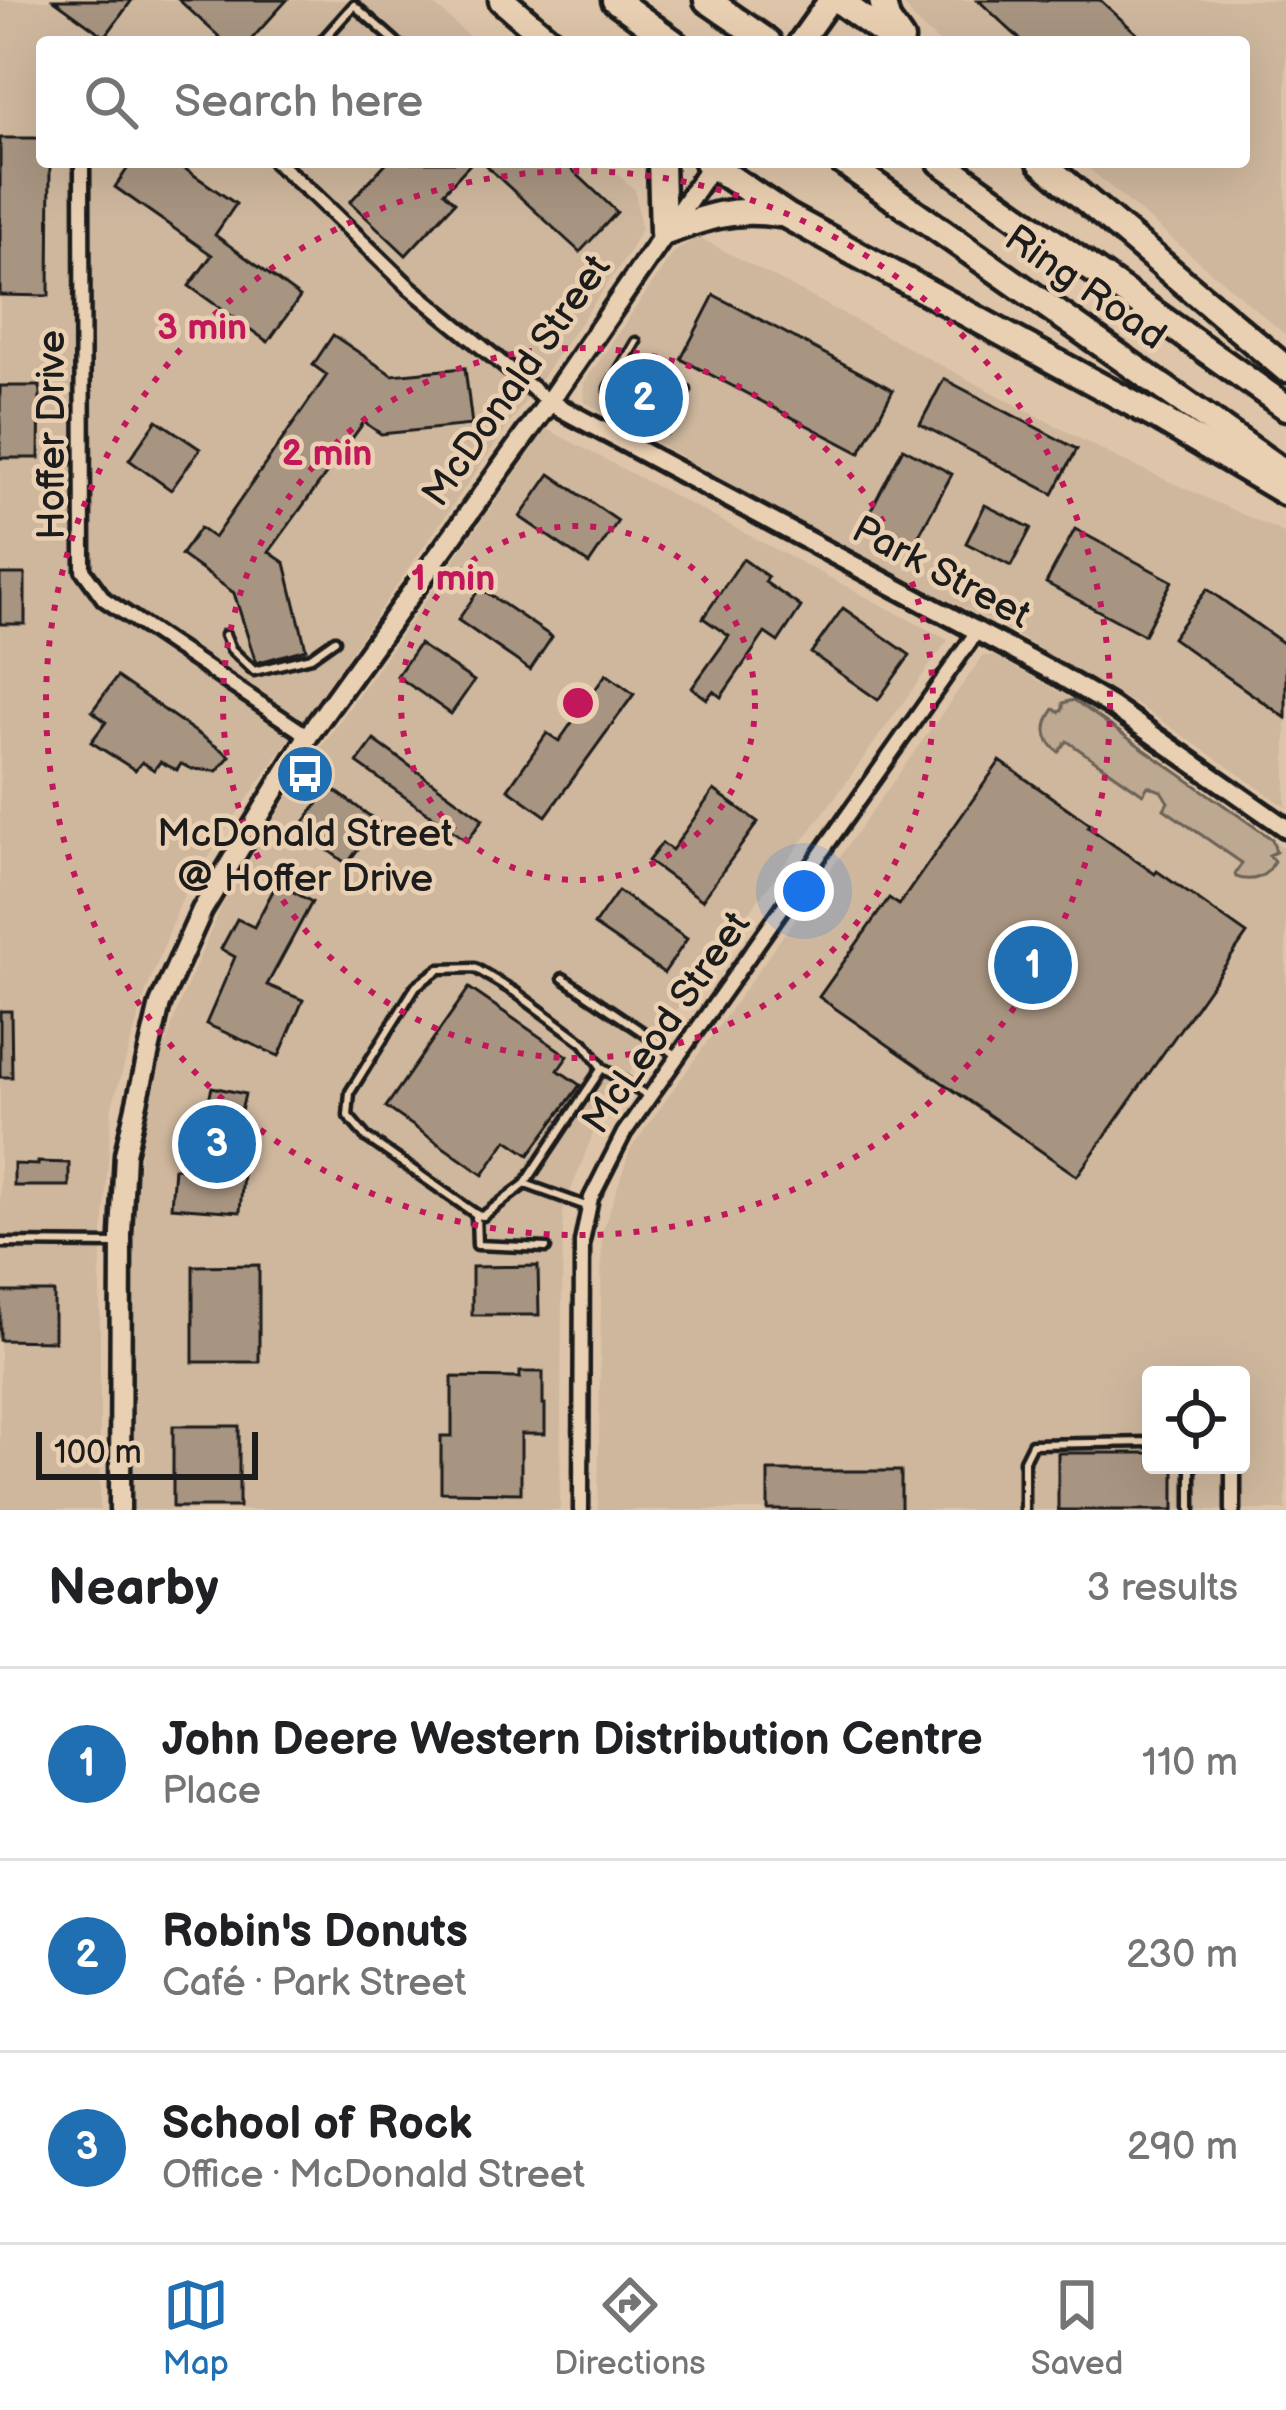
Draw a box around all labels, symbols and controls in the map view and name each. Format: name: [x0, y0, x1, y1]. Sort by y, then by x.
search box: [36, 36, 1250, 168]
icon: search: [78, 69, 144, 135]
text: Search here: [174, 75, 423, 130]
street label: Ring Road: [995, 215, 1175, 361]
street label: McDonald Street: [413, 246, 621, 516]
text: 3 min: [157, 307, 247, 350]
street label: Hoffer Drive: [29, 330, 76, 540]
pin: 2: [605, 353, 683, 443]
text: 2 min: [282, 433, 372, 476]
street label: Park Street: [844, 506, 1038, 640]
text: 1 min: [411, 558, 495, 601]
centre of rings: [557, 682, 599, 724]
bus stop icon: McDonald Street @ Hoffer Drive: [274, 743, 336, 805]
place label: McDonald Street @ Hoffer Drive: [157, 811, 453, 903]
your location: [774, 861, 834, 921]
street label: McLeod Street: [573, 903, 761, 1143]
pin: 1: [994, 920, 1072, 1010]
pin: 3: [178, 1099, 256, 1189]
map controls: [1142, 1366, 1250, 1474]
button: locate: [1142, 1366, 1250, 1474]
scale bar: [36, 1426, 258, 1479]
text: 100 m: [54, 1433, 142, 1473]
text: Nearby: [48, 1558, 219, 1619]
text: 3 results: [1086, 1565, 1238, 1612]
text: John Deere Western Distribution Centre: [162, 1713, 983, 1768]
text: 1: [79, 1740, 95, 1787]
text: 110 m: [1142, 1740, 1238, 1787]
text: Place: [162, 1768, 261, 1815]
text: Robin's Donuts: [162, 1905, 468, 1960]
text: 2: [75, 1932, 99, 1979]
text: 230 m: [1126, 1932, 1238, 1979]
text: Café · Park Street: [162, 1960, 466, 2007]
text: School of Rock: [162, 2097, 472, 2152]
text: 3: [76, 2124, 98, 2171]
text: 290 m: [1127, 2124, 1238, 2171]
text: Office · McDonald Street: [162, 2152, 585, 2199]
tab: Map: [163, 2272, 229, 2384]
tab: Directions: [554, 2272, 706, 2384]
tab: Saved: [1031, 2272, 1123, 2384]

